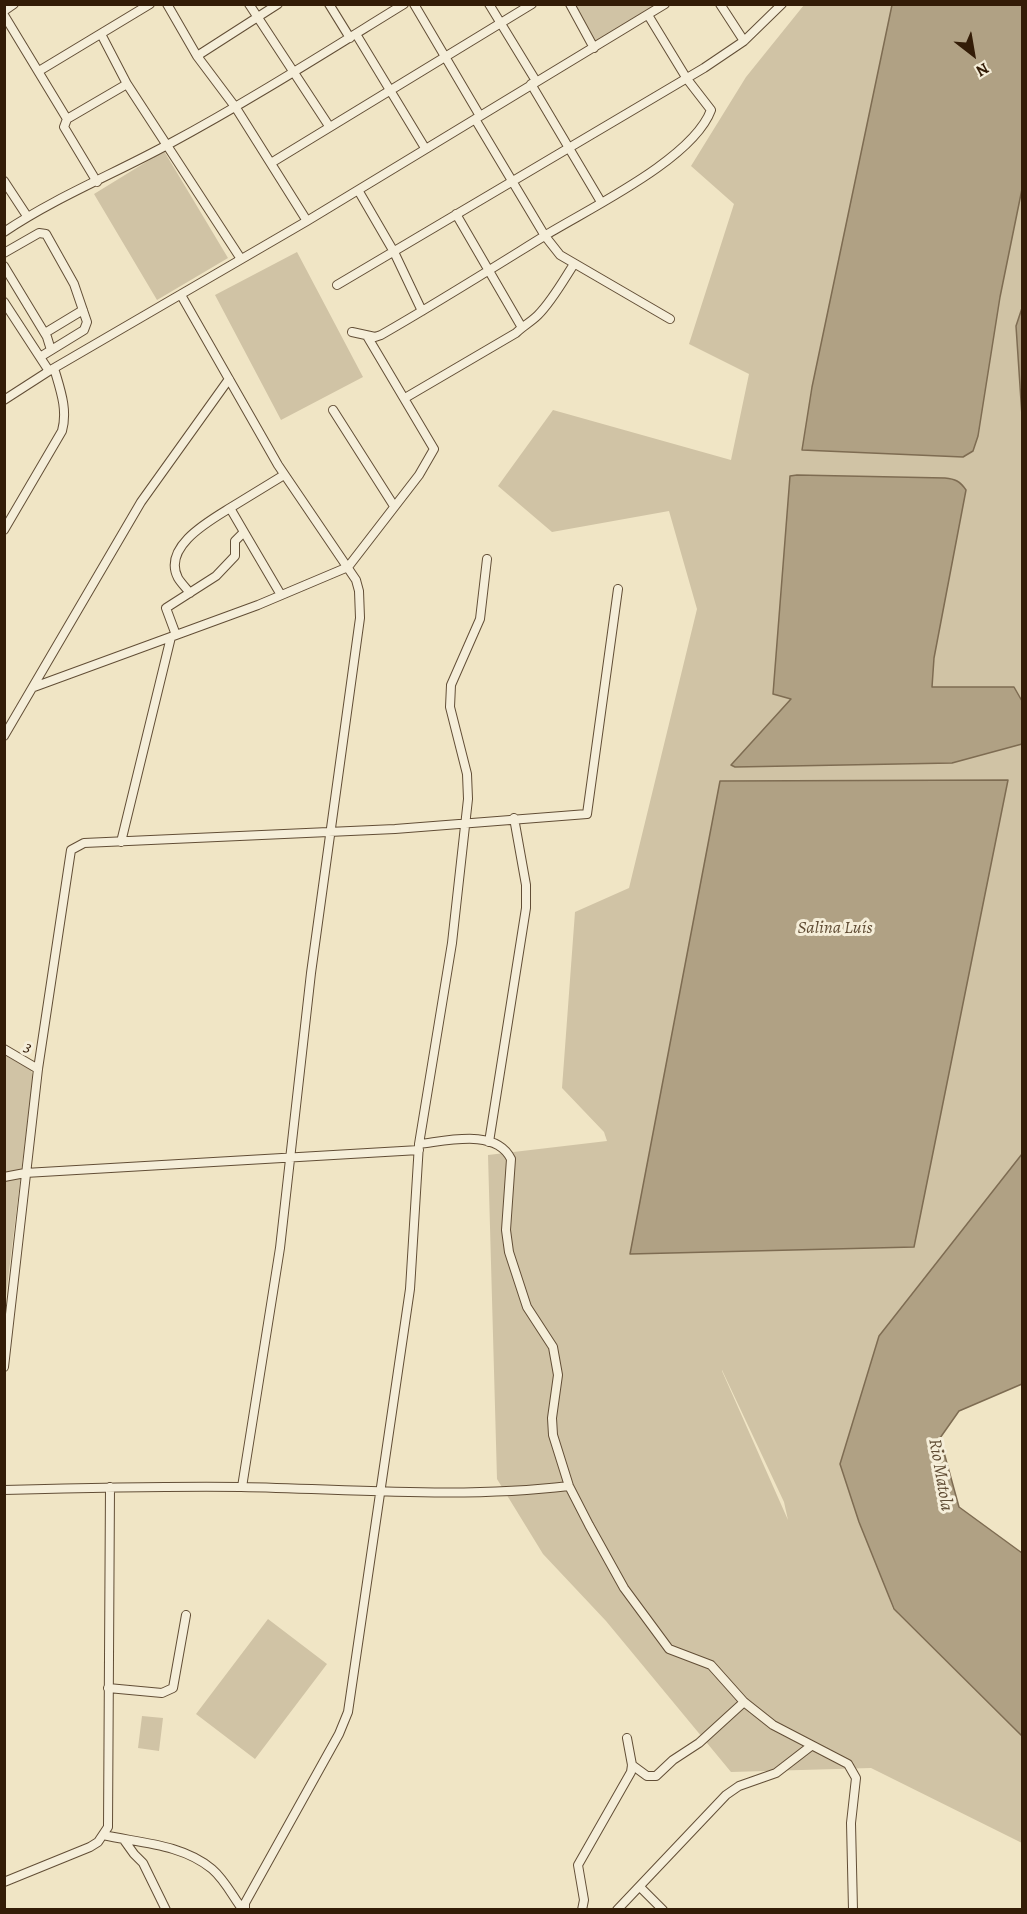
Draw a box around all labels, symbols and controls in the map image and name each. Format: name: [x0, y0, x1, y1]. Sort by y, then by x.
north arrow: [943, 24, 1003, 84]
text: N: [972, 57, 993, 82]
water label: Salina Luís: [798, 918, 872, 940]
street label: 3: [20, 1038, 36, 1058]
water label: Rio Matola: [923, 1437, 957, 1513]

